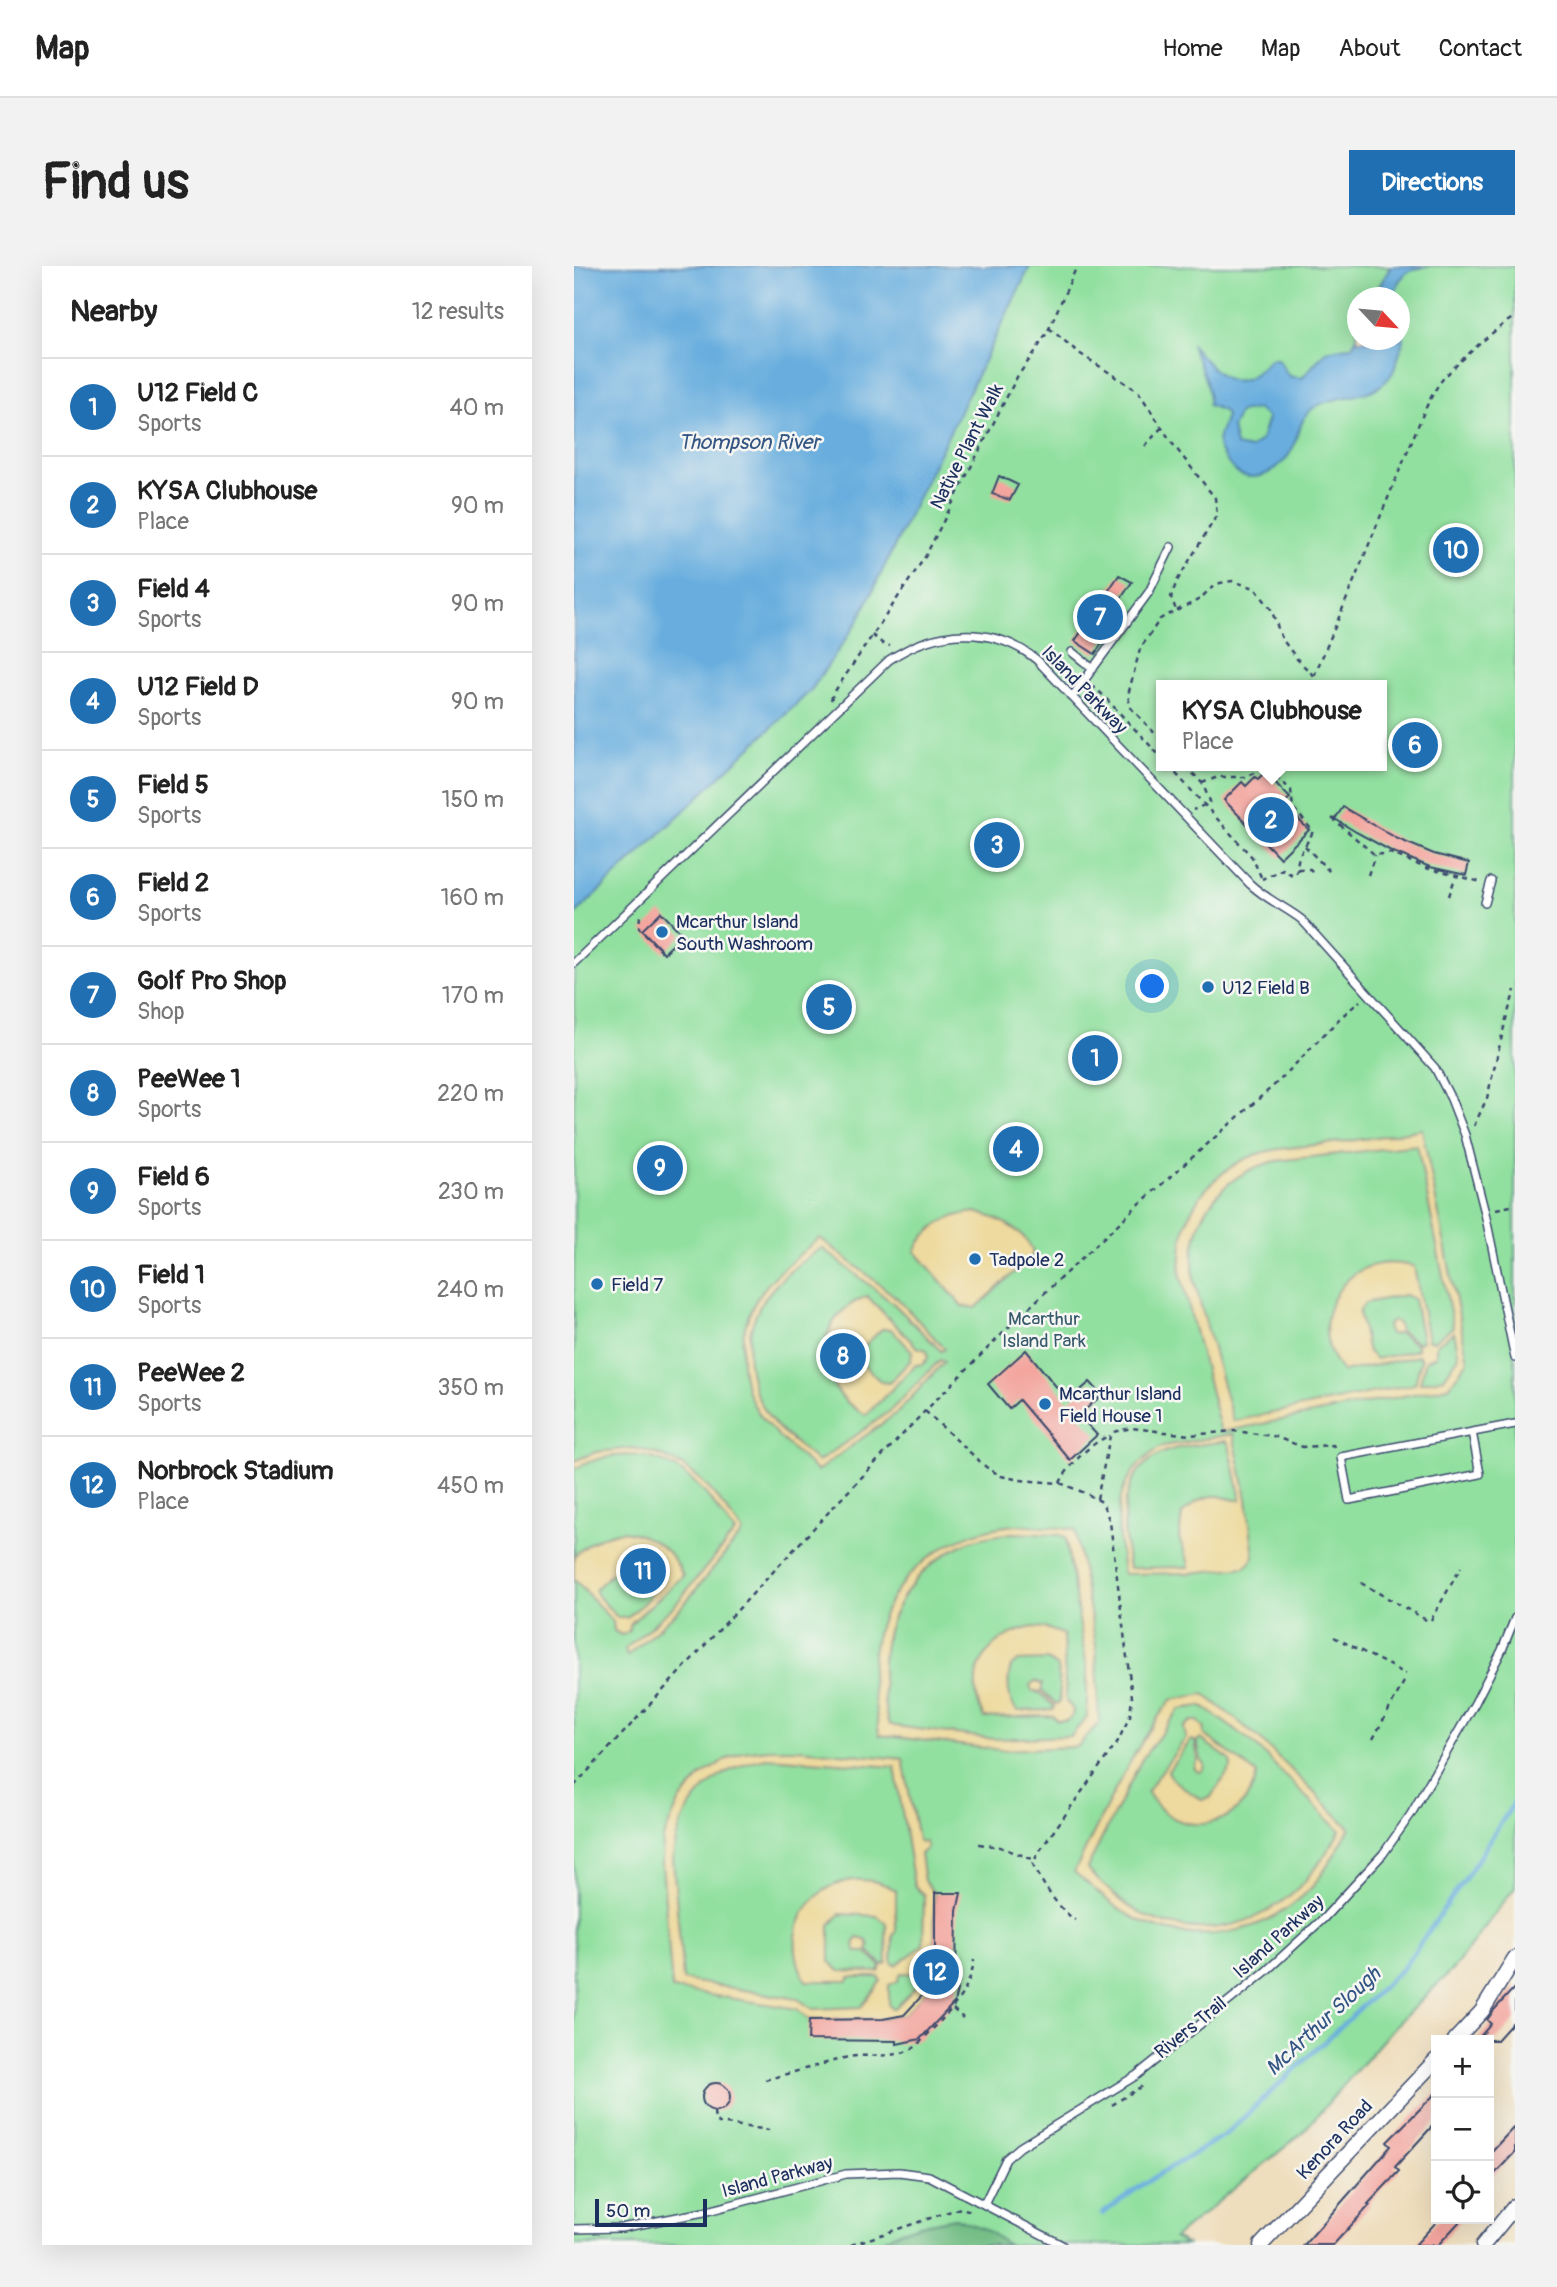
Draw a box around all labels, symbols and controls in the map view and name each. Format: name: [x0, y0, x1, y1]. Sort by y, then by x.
text: Map: [35, 28, 90, 69]
text: Home: [1162, 34, 1223, 63]
text: Map: [1261, 34, 1301, 63]
text: About: [1339, 34, 1401, 63]
text: Contact: [1439, 34, 1522, 63]
button: Directions: [1349, 150, 1515, 215]
text: Find us: [42, 152, 189, 213]
north arrow: [1347, 287, 1410, 350]
text: Nearby: [70, 293, 157, 330]
text: 12 results: [412, 297, 504, 326]
text: U12 Field C: [137, 377, 258, 409]
street label: Native Plant Walk: [925, 380, 1009, 513]
text: 1: [89, 393, 98, 422]
text: 40 m: [450, 393, 504, 422]
text: Sports: [137, 409, 201, 438]
water label: Thompson River: [678, 429, 822, 456]
text: KYSA Clubhouse: [137, 475, 317, 507]
text: 2: [87, 491, 99, 520]
text: 90 m: [451, 491, 504, 520]
text: Place: [137, 507, 189, 536]
pin: 10: [1433, 524, 1479, 576]
text: Field 4: [137, 573, 210, 605]
text: 3: [87, 589, 99, 618]
text: 90 m: [451, 589, 504, 618]
pin: 7: [1077, 591, 1123, 643]
text: Sports: [137, 605, 201, 634]
street label: Island Parkway: [1036, 640, 1132, 739]
text: U12 Field D: [137, 671, 259, 703]
popup: [1156, 680, 1387, 771]
text: 4: [86, 687, 100, 716]
text: 90 m: [451, 687, 504, 716]
text: KYSA Clubhouse: [1181, 695, 1362, 727]
text: Sports: [137, 703, 201, 732]
pin: 6: [1392, 719, 1438, 771]
text: Place: [1181, 727, 1233, 756]
text: Field 5: [137, 769, 209, 801]
text: 5: [87, 785, 99, 814]
text: 150 m: [441, 785, 504, 814]
pin: 2: [1248, 794, 1294, 846]
text: Sports: [137, 801, 201, 830]
pin: 3: [974, 819, 1020, 871]
text: Field 2: [137, 867, 209, 899]
text: 6: [86, 883, 100, 912]
text: 160 m: [440, 883, 504, 912]
text: Sports: [137, 899, 201, 928]
place label: Mcarthur Island South Washroom: [676, 910, 813, 956]
marker: Mcarthur Island South Washroom: [654, 924, 670, 940]
text: Golf Pro Shop: [137, 965, 287, 997]
your location: [1135, 969, 1169, 1003]
place label: U12 Field B: [1222, 976, 1310, 1000]
marker: U12 Field B: [1200, 979, 1216, 995]
text: 7: [87, 981, 99, 1010]
text: 170 m: [442, 981, 504, 1010]
pin: 5: [806, 981, 852, 1033]
text: Shop: [137, 997, 185, 1026]
pin: 1: [1072, 1032, 1118, 1084]
text: PeeWee 1: [137, 1063, 241, 1095]
text: 8: [87, 1079, 99, 1108]
text: 220 m: [437, 1079, 504, 1108]
text: Sports: [137, 1095, 201, 1124]
pin: 4: [993, 1123, 1039, 1175]
pin: 9: [637, 1142, 683, 1194]
text: Field 6: [137, 1161, 210, 1193]
text: 9: [87, 1177, 99, 1206]
text: 230 m: [438, 1177, 504, 1206]
text: Sports: [137, 1193, 201, 1222]
place label: Tadpole 2: [989, 1248, 1064, 1272]
marker: Tadpole 2: [967, 1251, 983, 1267]
text: Field 1: [137, 1259, 205, 1291]
place label: Field 7: [611, 1273, 663, 1297]
text: 10: [81, 1275, 105, 1304]
text: 240 m: [437, 1275, 504, 1304]
marker: Field 7: [589, 1276, 605, 1292]
text: Sports: [137, 1291, 201, 1320]
park label: Mcarthur Island Park: [1002, 1307, 1086, 1353]
pin: 8: [820, 1330, 866, 1382]
text: PeeWee 2: [137, 1357, 245, 1389]
text: 11: [84, 1373, 102, 1402]
text: 350 m: [438, 1373, 504, 1402]
place label: Mcarthur Island Field House 1: [1059, 1382, 1182, 1428]
text: Sports: [137, 1389, 201, 1418]
marker: Mcarthur Island Field House 1: [1037, 1396, 1053, 1412]
text: Norbrock Stadium: [137, 1455, 333, 1487]
text: 12: [82, 1471, 104, 1500]
text: 450 m: [437, 1471, 504, 1500]
text: Place: [137, 1487, 189, 1516]
pin: 11: [620, 1545, 666, 1597]
street label: Island Parkway: [1228, 1890, 1329, 1984]
pin: 12: [913, 1946, 959, 1998]
water label: McArthur Slough: [1260, 1960, 1387, 2082]
street label: Rivers Trail: [1150, 1991, 1232, 2064]
map controls: [1431, 2035, 1494, 2224]
button: +: [1431, 2035, 1494, 2098]
street label: Kenora Road: [1292, 2095, 1378, 2185]
button: −: [1431, 2098, 1494, 2161]
street label: Island Parkway: [719, 2151, 835, 2203]
button: locate: [1431, 2161, 1494, 2224]
scale bar: [595, 2196, 707, 2228]
text: 50 m: [606, 2199, 650, 2223]

